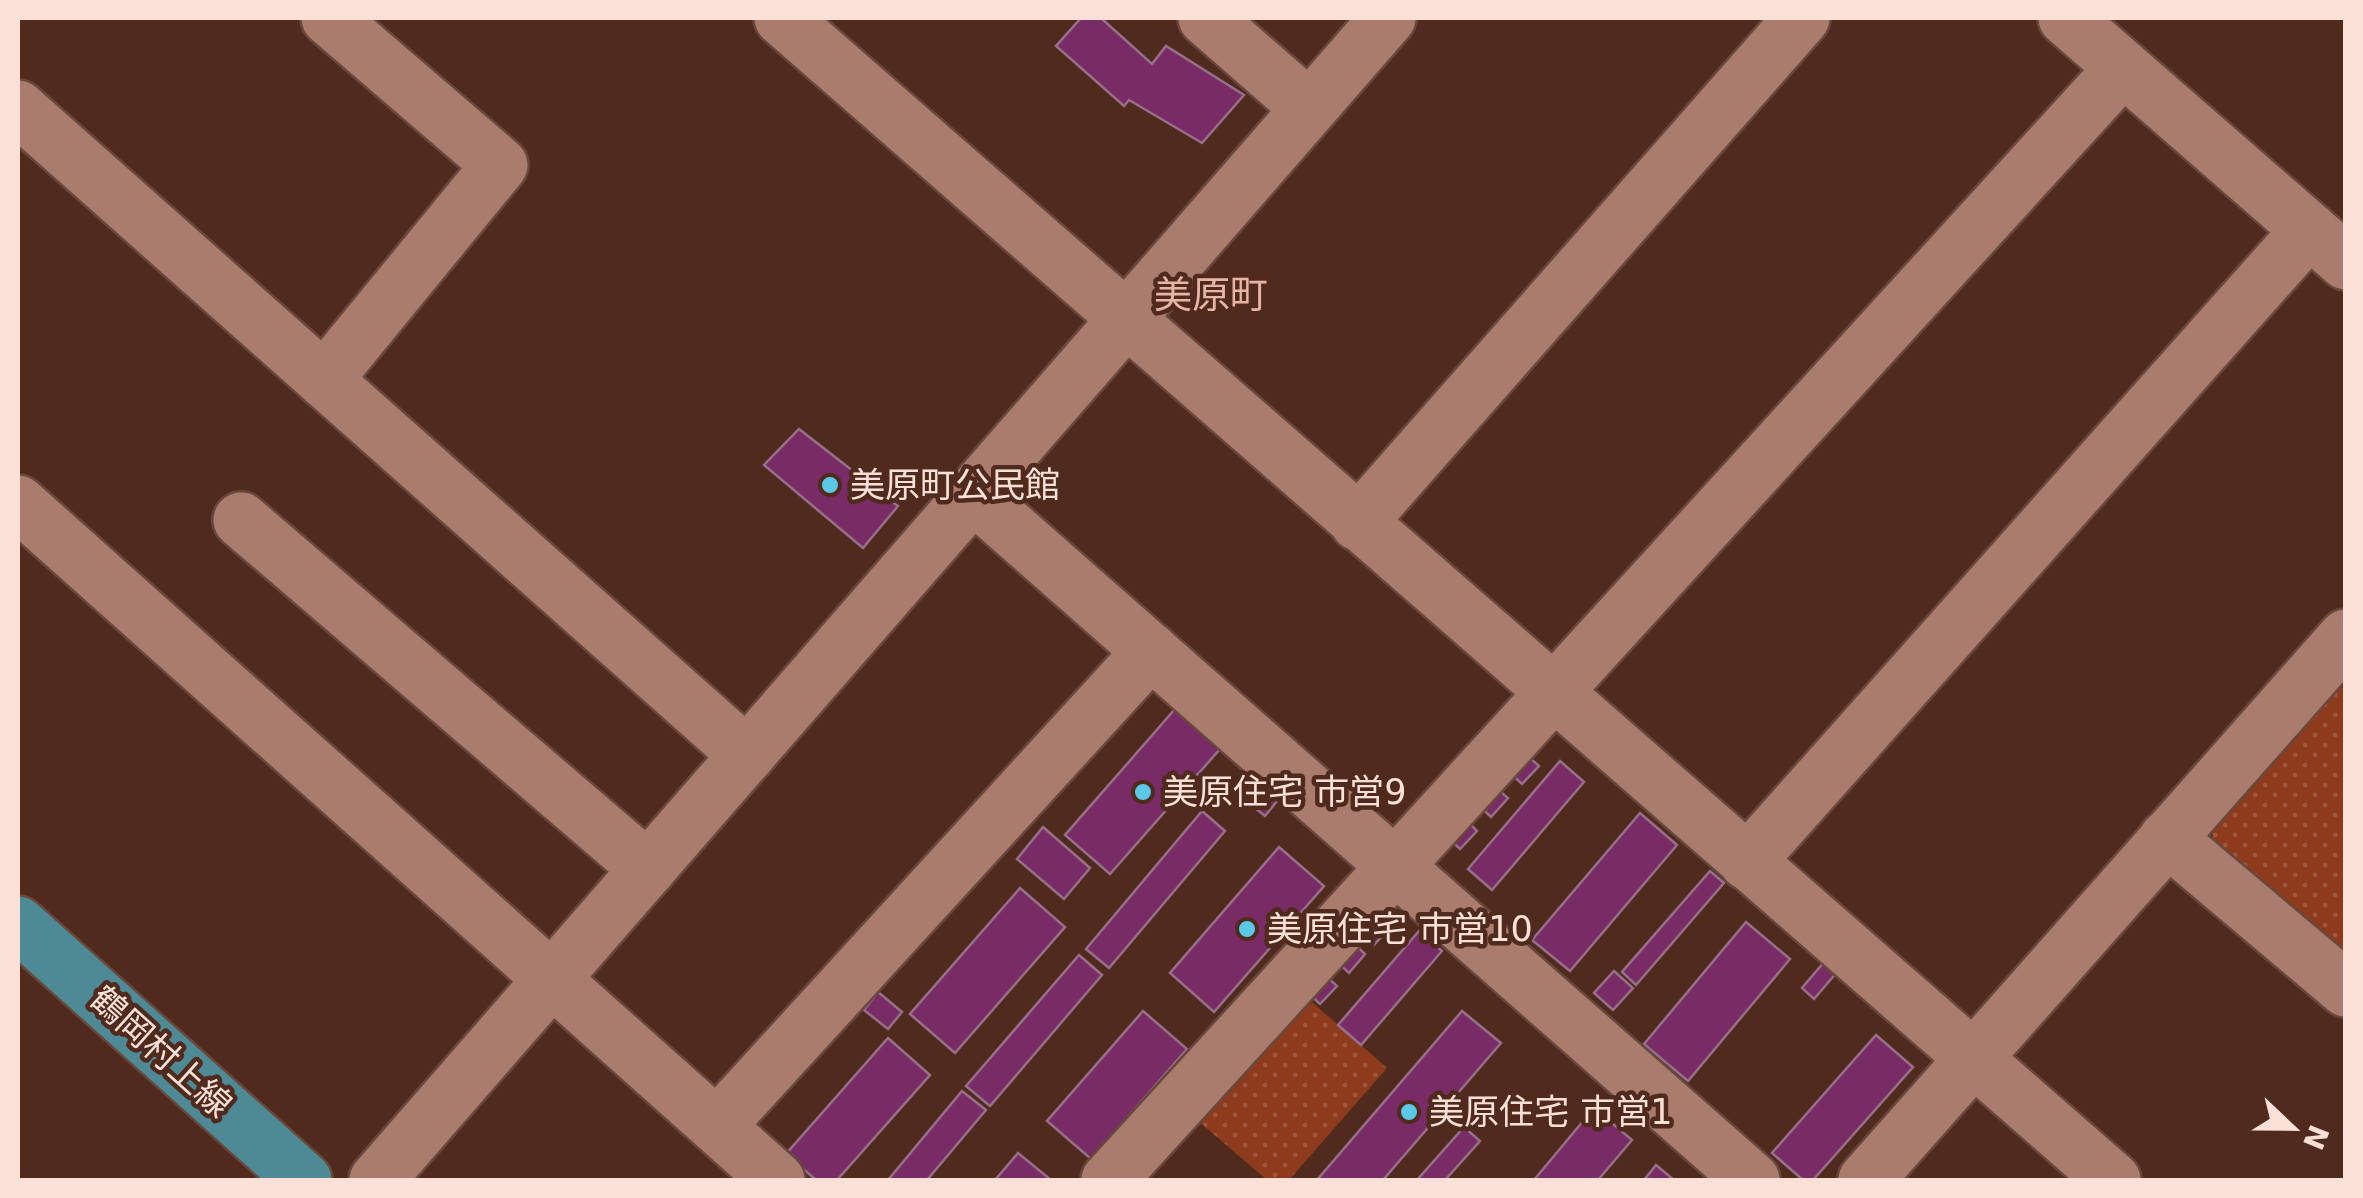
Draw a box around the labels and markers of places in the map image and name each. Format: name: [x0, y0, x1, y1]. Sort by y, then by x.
place label: 美原町公民館: [850, 465, 1060, 505]
marker: 美原町公民館: [819, 474, 841, 496]
place label: 美原住宅 市営9: [1163, 772, 1406, 812]
marker: 美原住宅 市営9: [1132, 781, 1154, 803]
place label: 美原住宅 市営10: [1267, 909, 1533, 949]
marker: 美原住宅 市営10: [1236, 918, 1258, 940]
place label: 美原住宅 市営1: [1429, 1092, 1672, 1132]
marker: 美原住宅 市営1: [1398, 1101, 1420, 1123]

